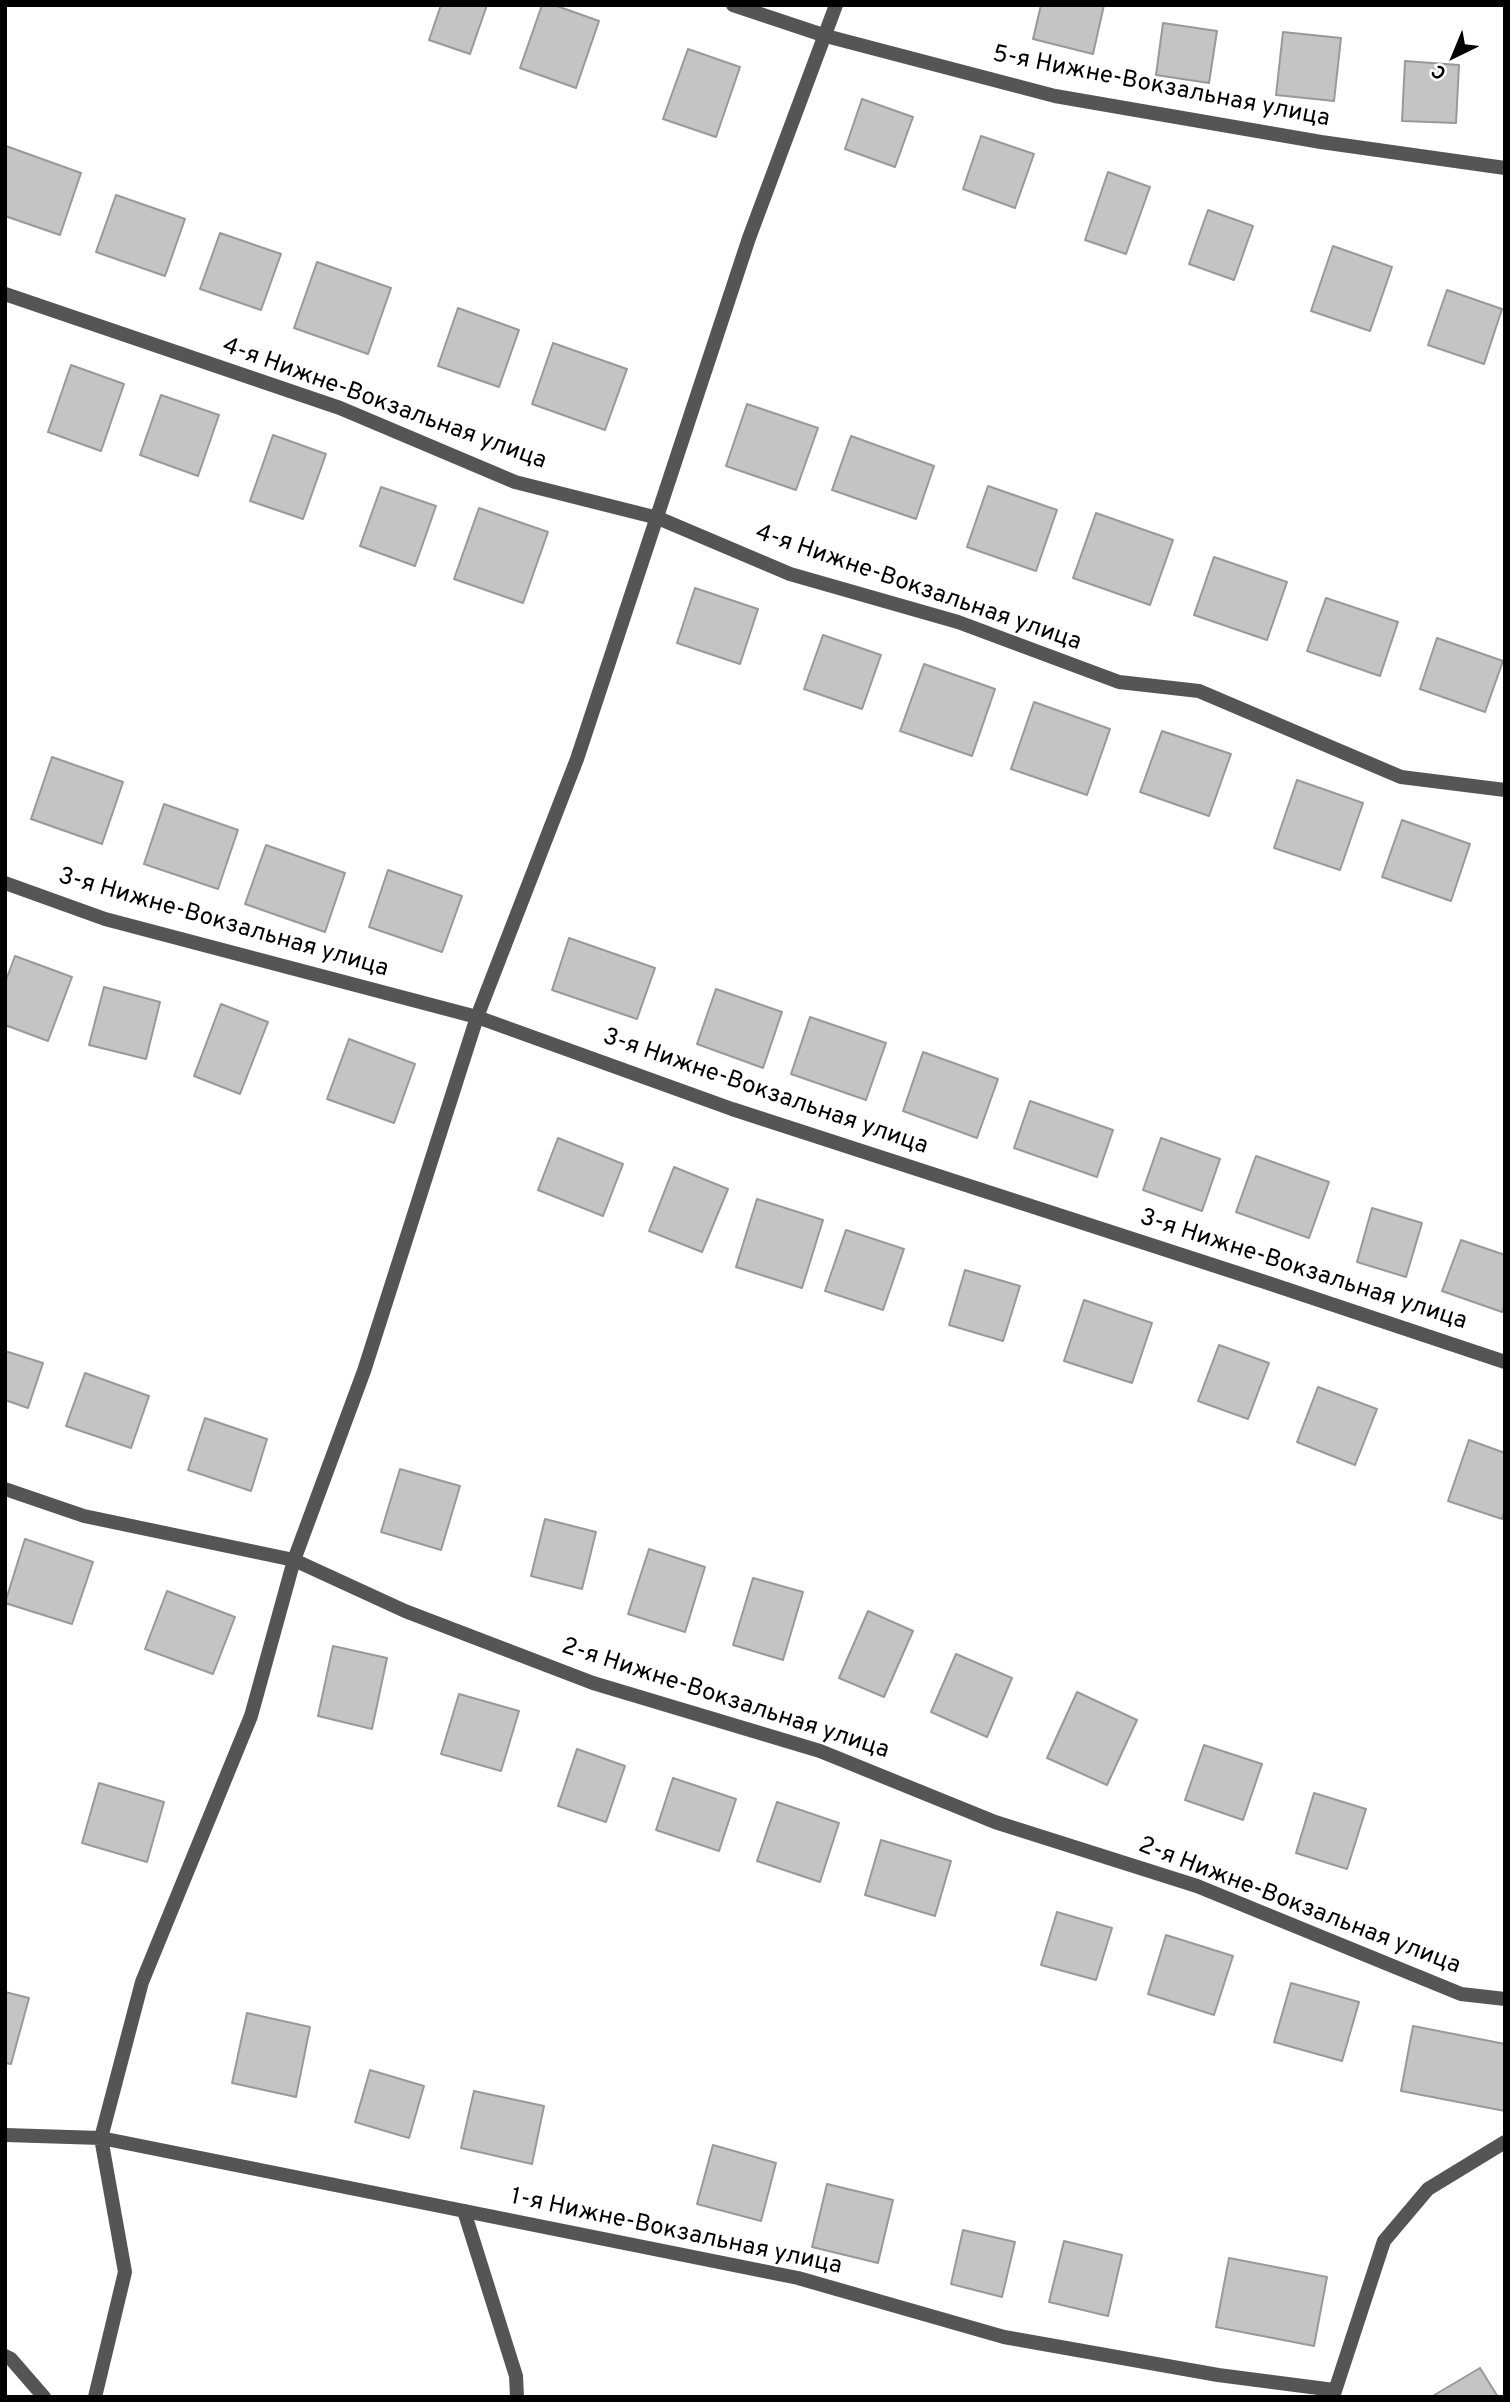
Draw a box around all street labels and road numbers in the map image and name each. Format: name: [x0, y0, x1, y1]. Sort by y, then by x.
street label: 5-я Нижне-Вокзальная улица: [990, 41, 1332, 135]
street label: 4-я Нижне-Вокзальная улица: [218, 333, 550, 477]
street label: 4-я Нижне-Вокзальная улица: [751, 520, 1085, 658]
street label: 3-я Нижне-Вокзальная улица: [55, 863, 391, 985]
street label: 3-я Нижне-Вокзальная улица: [598, 1024, 932, 1162]
street label: 3-я Нижне-Вокзальная улица: [1136, 1204, 1470, 1338]
street label: 2-я Нижне-Вокзальная улица: [558, 1633, 892, 1767]
street label: 2-я Нижне-Вокзальная улица: [1134, 1832, 1464, 1982]
street label: 1-я Нижне-Вокзальная улица: [508, 2184, 844, 2282]

